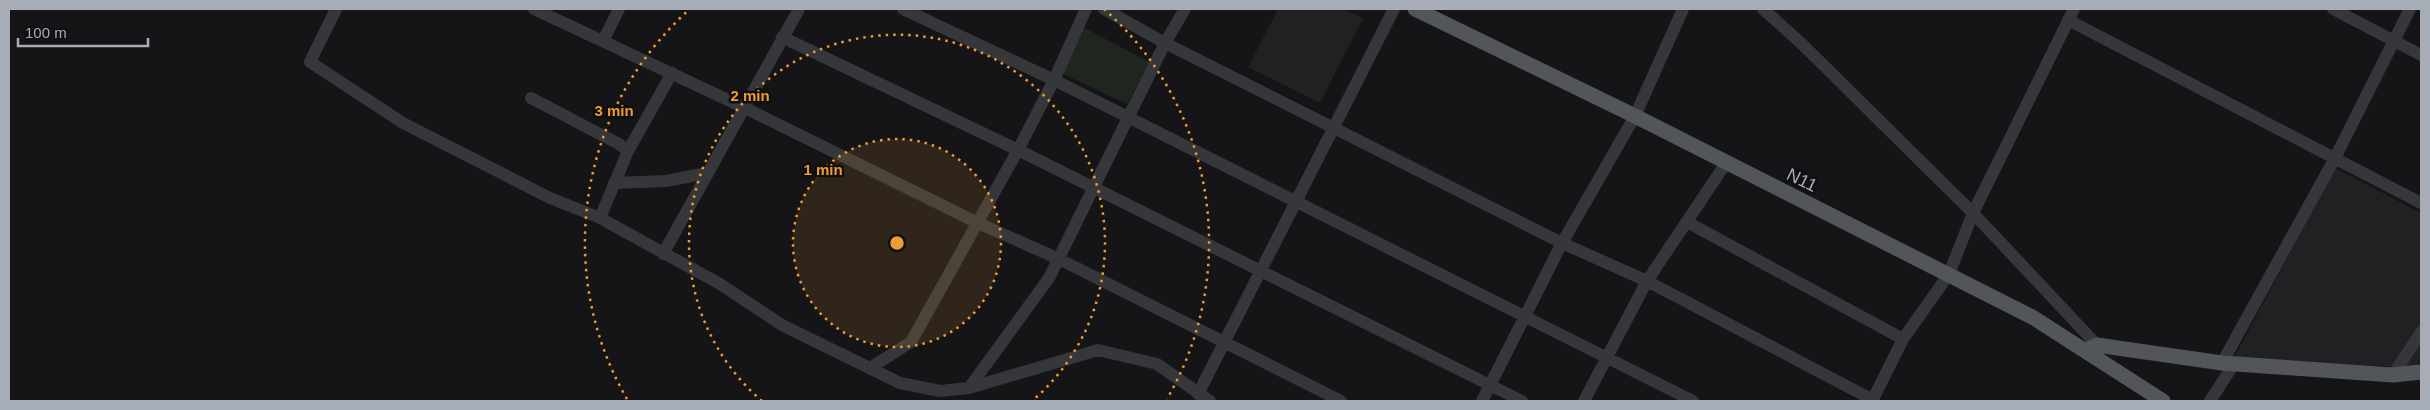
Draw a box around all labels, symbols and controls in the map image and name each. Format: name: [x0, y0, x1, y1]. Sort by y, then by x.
scale bar: [18, 15, 148, 47]
text: 100 m: [25, 24, 67, 41]
text: 2 min: [730, 87, 770, 104]
text: 3 min: [594, 102, 634, 119]
text: 1 min: [803, 161, 843, 178]
street label: N11: [1783, 164, 1821, 196]
centre of rings: [888, 234, 906, 252]

